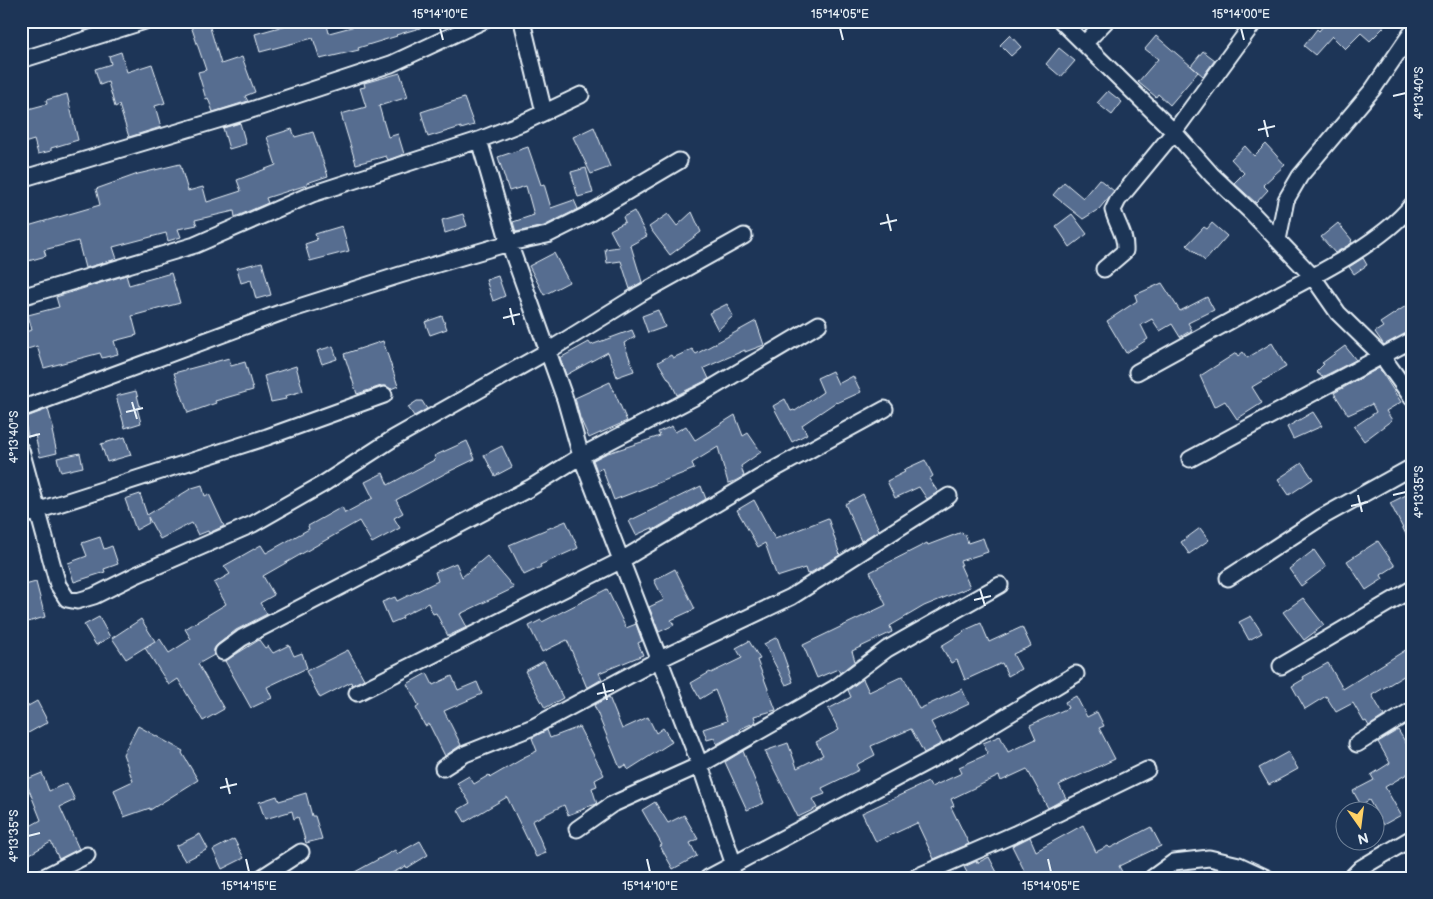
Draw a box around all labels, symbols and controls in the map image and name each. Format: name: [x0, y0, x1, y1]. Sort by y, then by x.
text: 15°14'10"E: [412, 7, 468, 22]
text: 15°14'05"E: [811, 7, 869, 22]
text: 15°14'00"E: [1212, 7, 1270, 22]
text: 4°13'40"S: [1412, 66, 1427, 120]
text: 4°13'40"S: [7, 410, 22, 464]
text: 4°13'35"S: [1412, 465, 1427, 519]
north arrow: [1336, 802, 1386, 852]
text: 4°13'35"S: [7, 809, 22, 863]
text: N: [1356, 829, 1370, 848]
text: 15°14'15"E: [221, 879, 277, 894]
text: 15°14'10"E: [622, 879, 678, 894]
text: 15°14'05"E: [1022, 879, 1080, 894]

